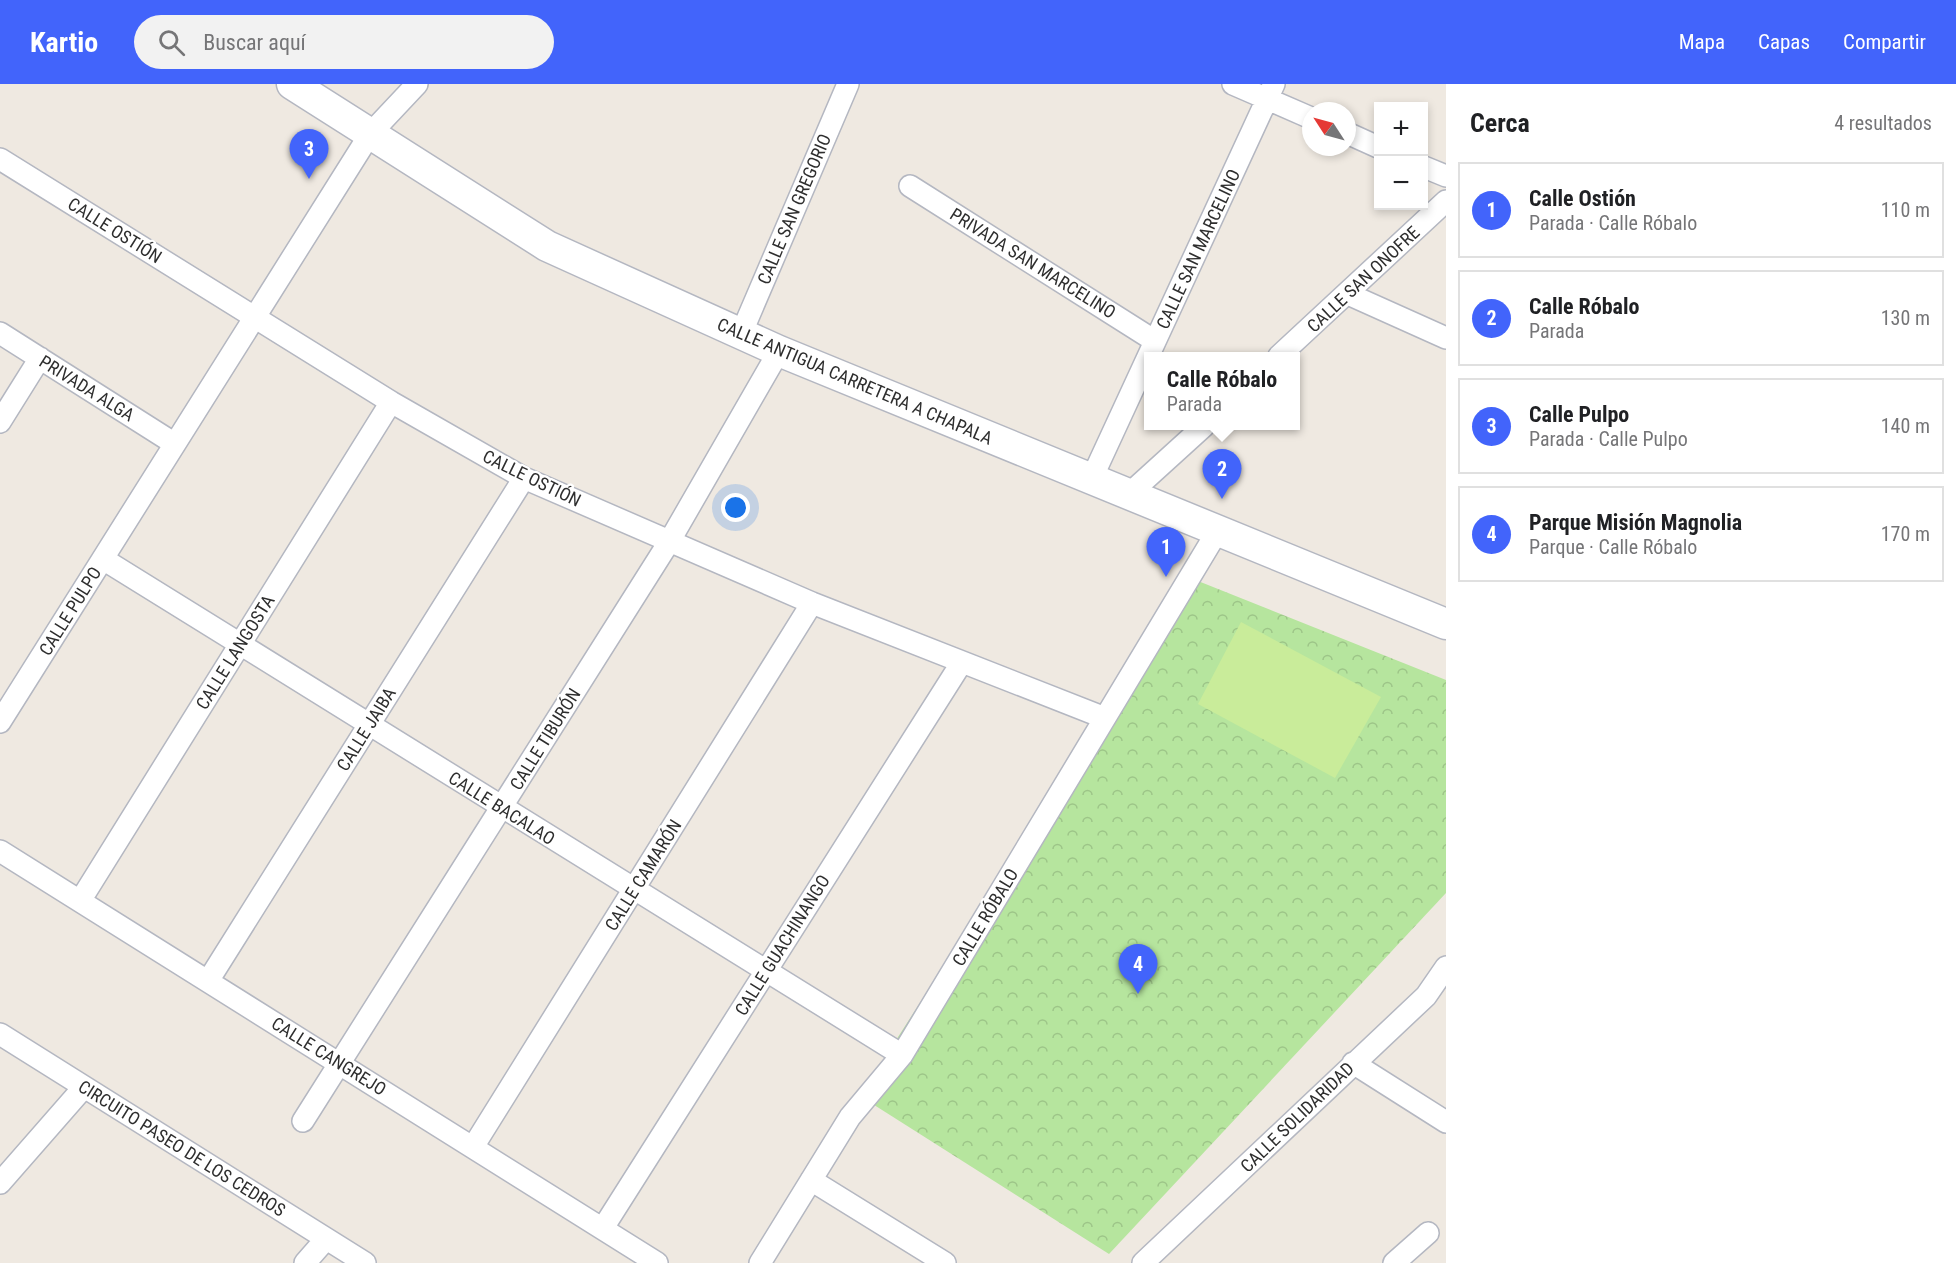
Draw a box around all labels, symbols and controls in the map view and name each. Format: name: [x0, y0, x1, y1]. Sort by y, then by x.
search box: [134, 15, 554, 69]
text: Kartio: [30, 26, 98, 59]
icon: search: [155, 26, 188, 59]
text: Buscar aquí: [203, 30, 306, 55]
text: Mapa: [1679, 30, 1725, 54]
text: Capas: [1758, 30, 1810, 54]
text: Compartir: [1843, 30, 1926, 54]
north arrow: [1302, 102, 1356, 156]
map controls: [1374, 102, 1428, 210]
button: +: [1374, 102, 1428, 156]
text: Cerca: [1470, 108, 1530, 138]
text: 4 resultados: [1834, 111, 1932, 135]
pin: 3: [290, 130, 328, 179]
street label: CALLE SAN GREGORIO: [753, 131, 835, 287]
button: −: [1374, 156, 1428, 210]
street label: CALLE SAN MARCELINO: [1152, 166, 1244, 332]
text: Calle Ostión: [1529, 186, 1636, 211]
street label: CALLE OSTIÓN: [64, 193, 166, 267]
text: 1: [1486, 198, 1497, 222]
text: 110 m: [1881, 198, 1930, 222]
street label: PRIVADA SAN MARCELINO: [946, 203, 1120, 323]
text: Parada · Calle Róbalo: [1529, 211, 1697, 235]
street label: CALLE SAN ONOFRE: [1303, 222, 1423, 336]
text: Calle Róbalo: [1529, 294, 1639, 319]
text: 2: [1486, 306, 1497, 330]
text: 130 m: [1881, 306, 1930, 330]
street label: CALLE ANTIGUA CARRETERA A CHAPALA: [714, 313, 996, 449]
text: Parada: [1529, 319, 1584, 343]
street label: PRIVADA ALGA: [36, 351, 139, 426]
popup: [1144, 352, 1300, 430]
text: Calle Róbalo: [1167, 367, 1277, 392]
text: Parada: [1167, 392, 1222, 416]
text: Calle Pulpo: [1529, 402, 1629, 427]
text: 3: [1486, 414, 1497, 438]
text: 140 m: [1881, 414, 1930, 438]
text: Parada · Calle Pulpo: [1529, 427, 1688, 451]
street label: CALLE OSTIÓN: [479, 445, 585, 511]
pin: 2: [1202, 450, 1242, 499]
your location: [721, 493, 750, 522]
text: Parque Misión Magnolia: [1529, 510, 1742, 535]
text: 4: [1486, 522, 1497, 546]
text: 170 m: [1881, 522, 1930, 546]
pin: 1: [1146, 528, 1186, 577]
text: Parque · Calle Róbalo: [1529, 535, 1697, 559]
street label: CALLE PULPO: [35, 563, 105, 659]
street label: CALLE LANGOSTA: [191, 590, 279, 713]
street label: CALLE JAIBA: [332, 683, 400, 775]
street label: CALLE TIBURÓN: [505, 684, 585, 794]
street label: CALLE BACALAO: [445, 767, 559, 849]
street label: CALLE CAMARÓN: [600, 816, 686, 934]
street label: CALLE RÓBALO: [948, 864, 1022, 970]
street label: CALLE GUACHINANGO: [730, 871, 834, 1019]
pin: 4: [1118, 944, 1158, 994]
street label: CALLE CANGREJO: [268, 1012, 390, 1100]
street label: CALLE SOLIDARIDAD: [1236, 1058, 1358, 1176]
street label: CIRCUITO PASEO DE LOS CEDROS: [75, 1075, 289, 1221]

